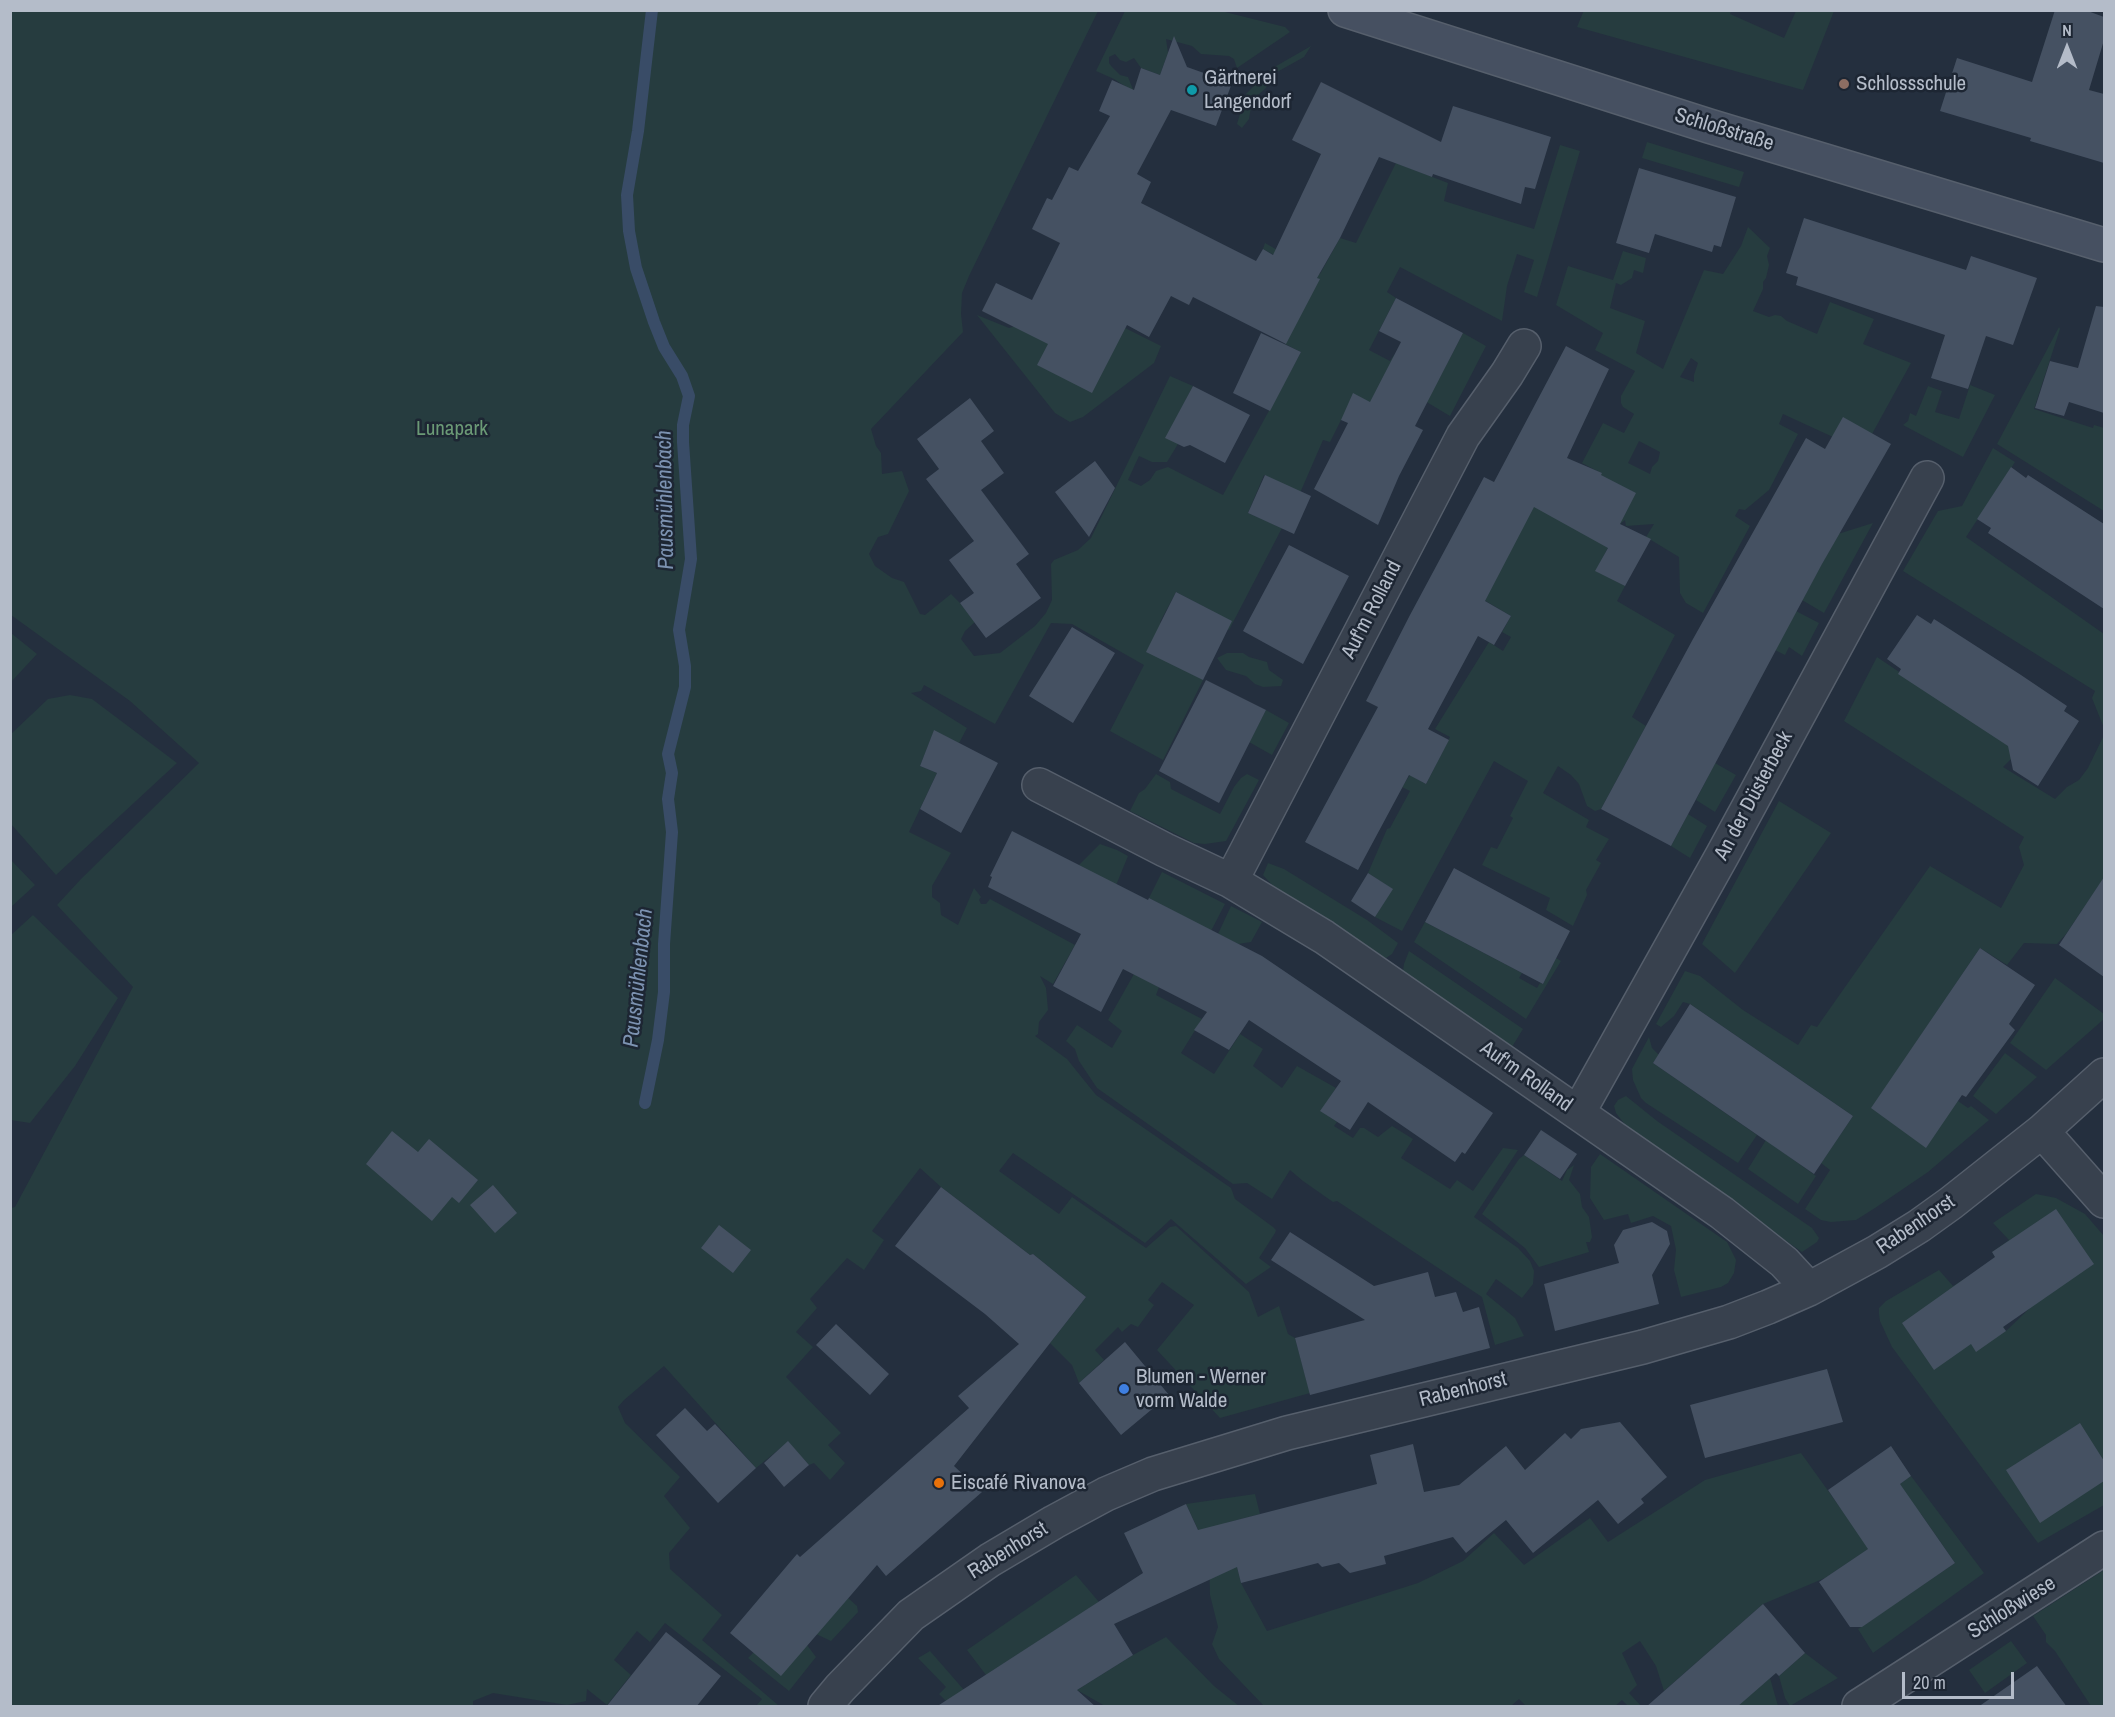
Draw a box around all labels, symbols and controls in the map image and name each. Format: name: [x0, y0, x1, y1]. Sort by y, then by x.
north arrow: [2037, 18, 2097, 78]
text: N: [2062, 19, 2072, 41]
place label: Gärtnerei Langendorf: [1204, 65, 1291, 115]
place label: Schlossschule: [1856, 71, 1966, 97]
marker: Schlossschule: [1837, 77, 1851, 91]
marker: Gärtnerei Langendorf: [1185, 83, 1199, 97]
street label: Schloßstraße: [1671, 103, 1777, 157]
park label: Lunapark: [416, 416, 488, 442]
water label: Pausmühlenbach: [652, 430, 680, 570]
street label: Auf'm Rolland: [1337, 557, 1407, 663]
street label: An der Düsterbeck: [1709, 727, 1799, 865]
water label: Pausmühlenbach: [619, 907, 659, 1049]
street label: Auf'm Rolland: [1475, 1036, 1577, 1118]
street label: Rabenhorst: [1872, 1190, 1960, 1260]
place label: Blumen - Werner vorm Walde: [1136, 1364, 1266, 1414]
street label: Rabenhorst: [1417, 1367, 1509, 1413]
marker: Blumen - Werner vorm Walde: [1117, 1382, 1131, 1396]
place label: Eiscafé Rivanova: [951, 1470, 1086, 1496]
marker: Eiscafé Rivanova: [932, 1476, 946, 1490]
street label: Rabenhorst: [964, 1517, 1052, 1585]
street label: Schloßwiese: [1964, 1571, 2060, 1645]
scale bar: [1905, 1660, 2018, 1698]
text: 20 m: [1913, 1670, 1946, 1695]

